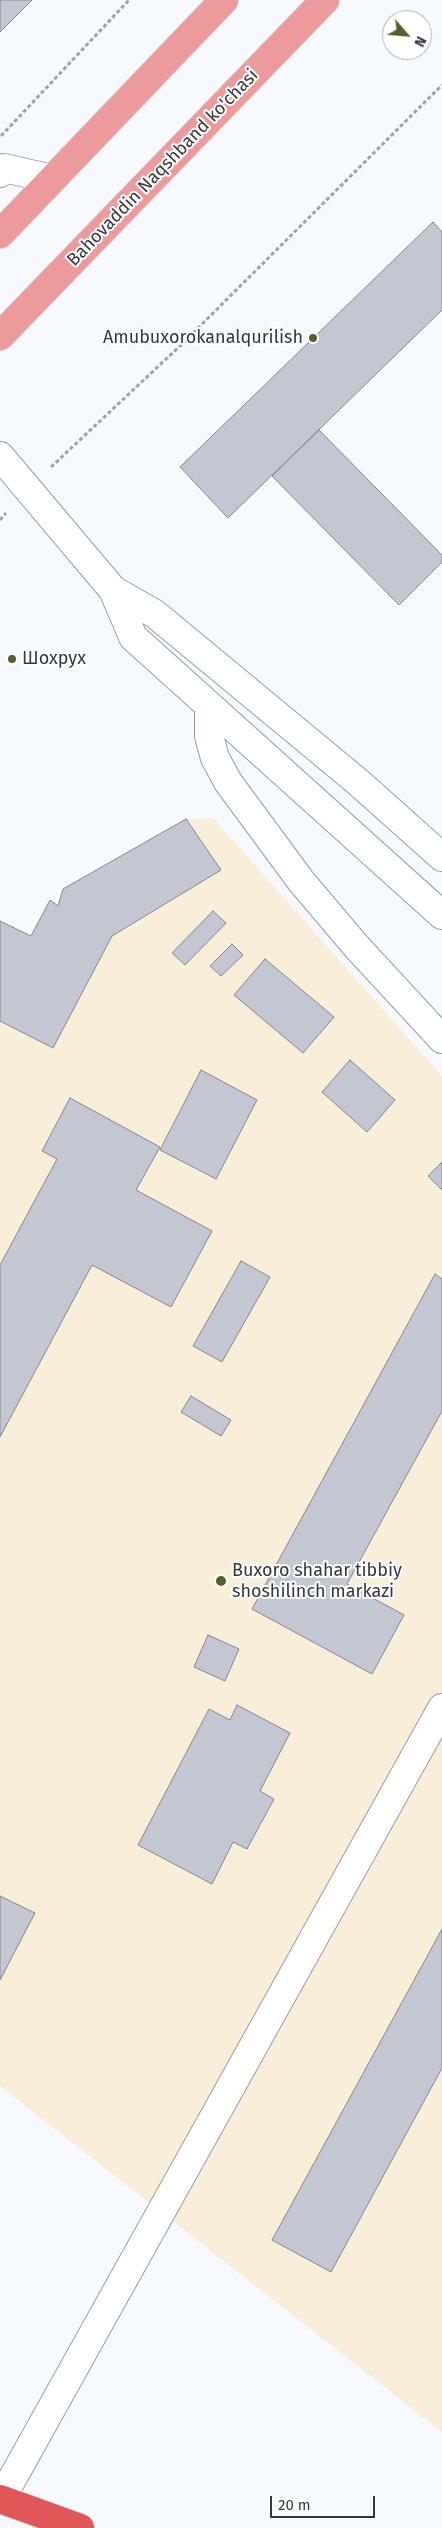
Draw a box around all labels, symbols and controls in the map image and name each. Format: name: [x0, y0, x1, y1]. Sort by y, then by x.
north arrow: [382, 10, 432, 60]
text: N: [410, 34, 430, 50]
street label: Bahovaddin Naqshband ko'chasi: [63, 65, 263, 271]
place label: Amubuxorokanalqurilish: [103, 327, 303, 349]
marker: Amubuxorokanalqurilish: [307, 332, 319, 344]
place label: Шохрух: [22, 648, 86, 670]
marker: Шохрух: [6, 653, 18, 665]
place label: Buxoro shahar tibbiy shoshilinch markazi: [232, 1560, 402, 1602]
marker: Buxoro shahar tibbiy shoshilinch markazi: [214, 1574, 228, 1588]
scale bar: [272, 2486, 377, 2518]
text: 20 m: [278, 2496, 311, 2514]

